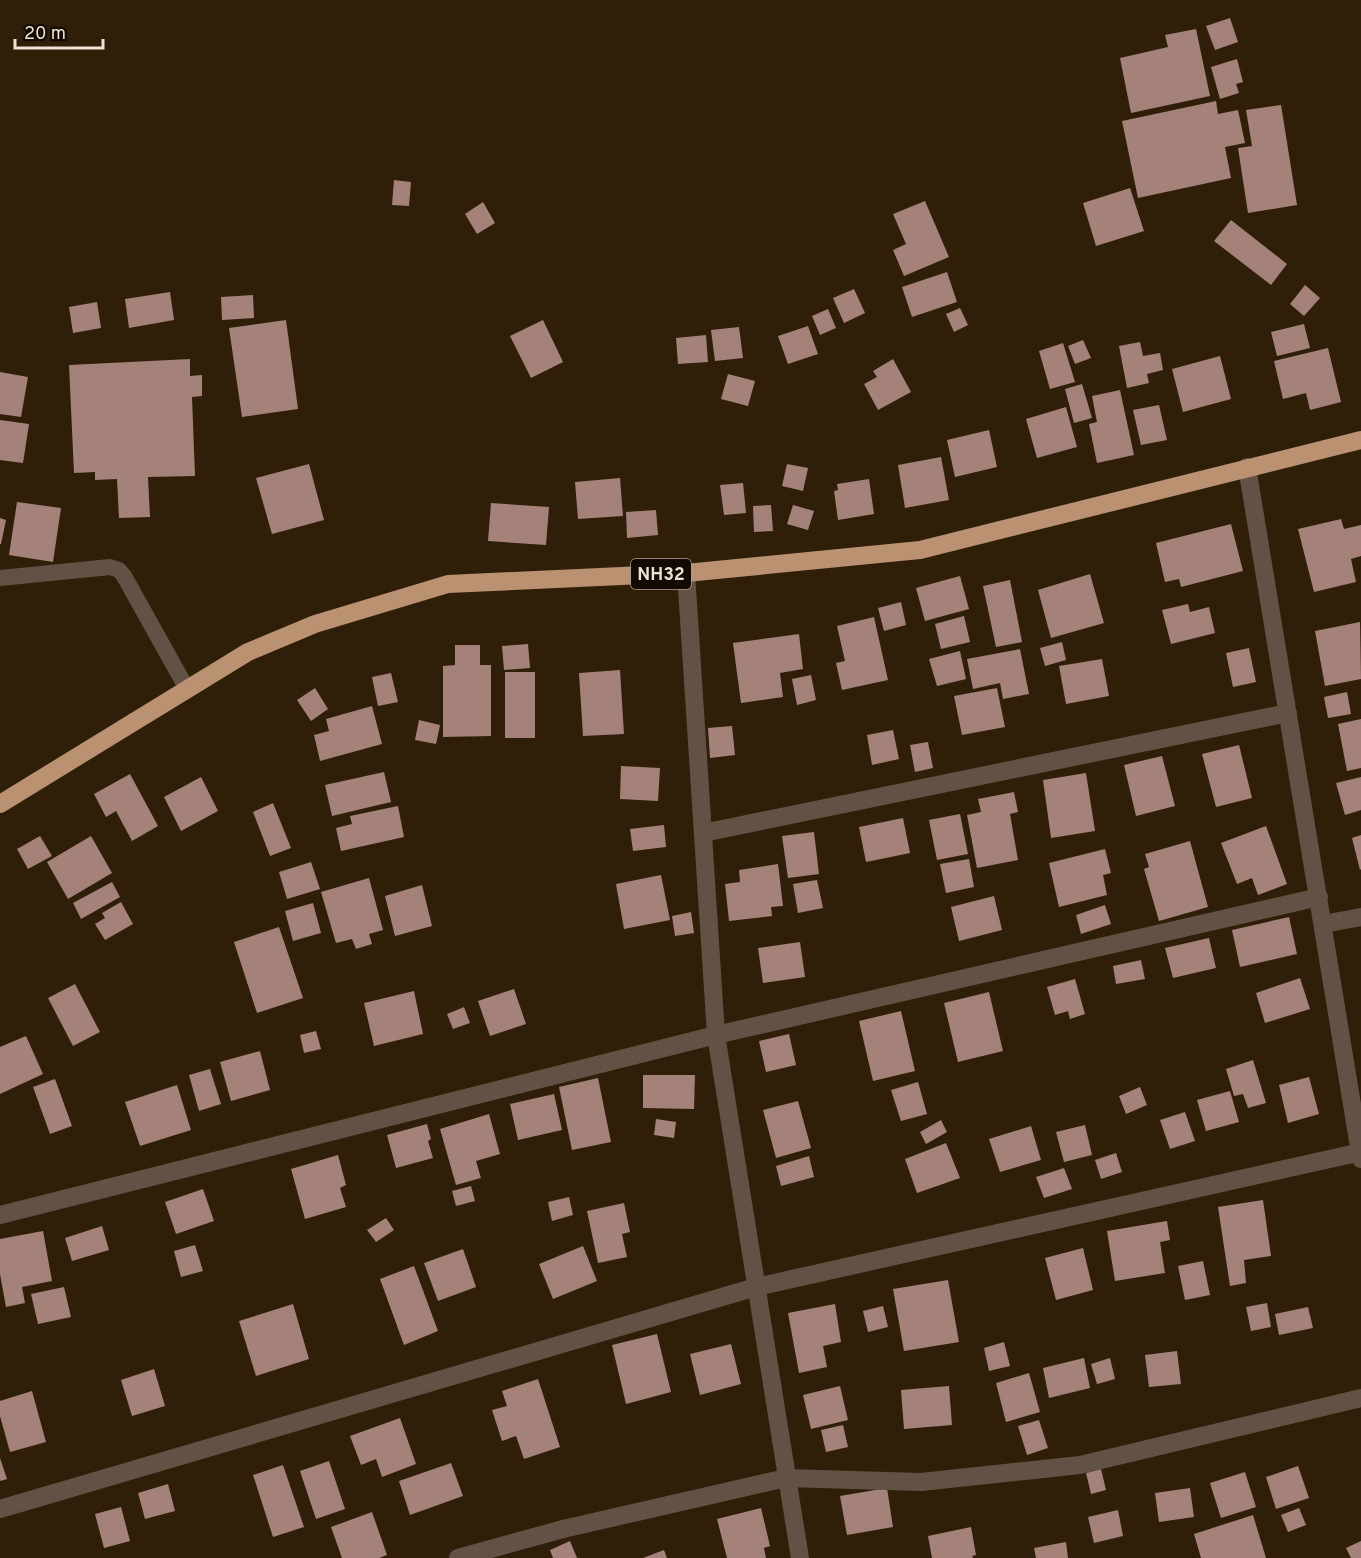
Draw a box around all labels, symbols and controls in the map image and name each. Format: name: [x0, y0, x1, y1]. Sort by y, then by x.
scale bar: [15, 12, 104, 50]
text: 20 m: [24, 23, 66, 46]
road number: NH32: [631, 559, 691, 589]

